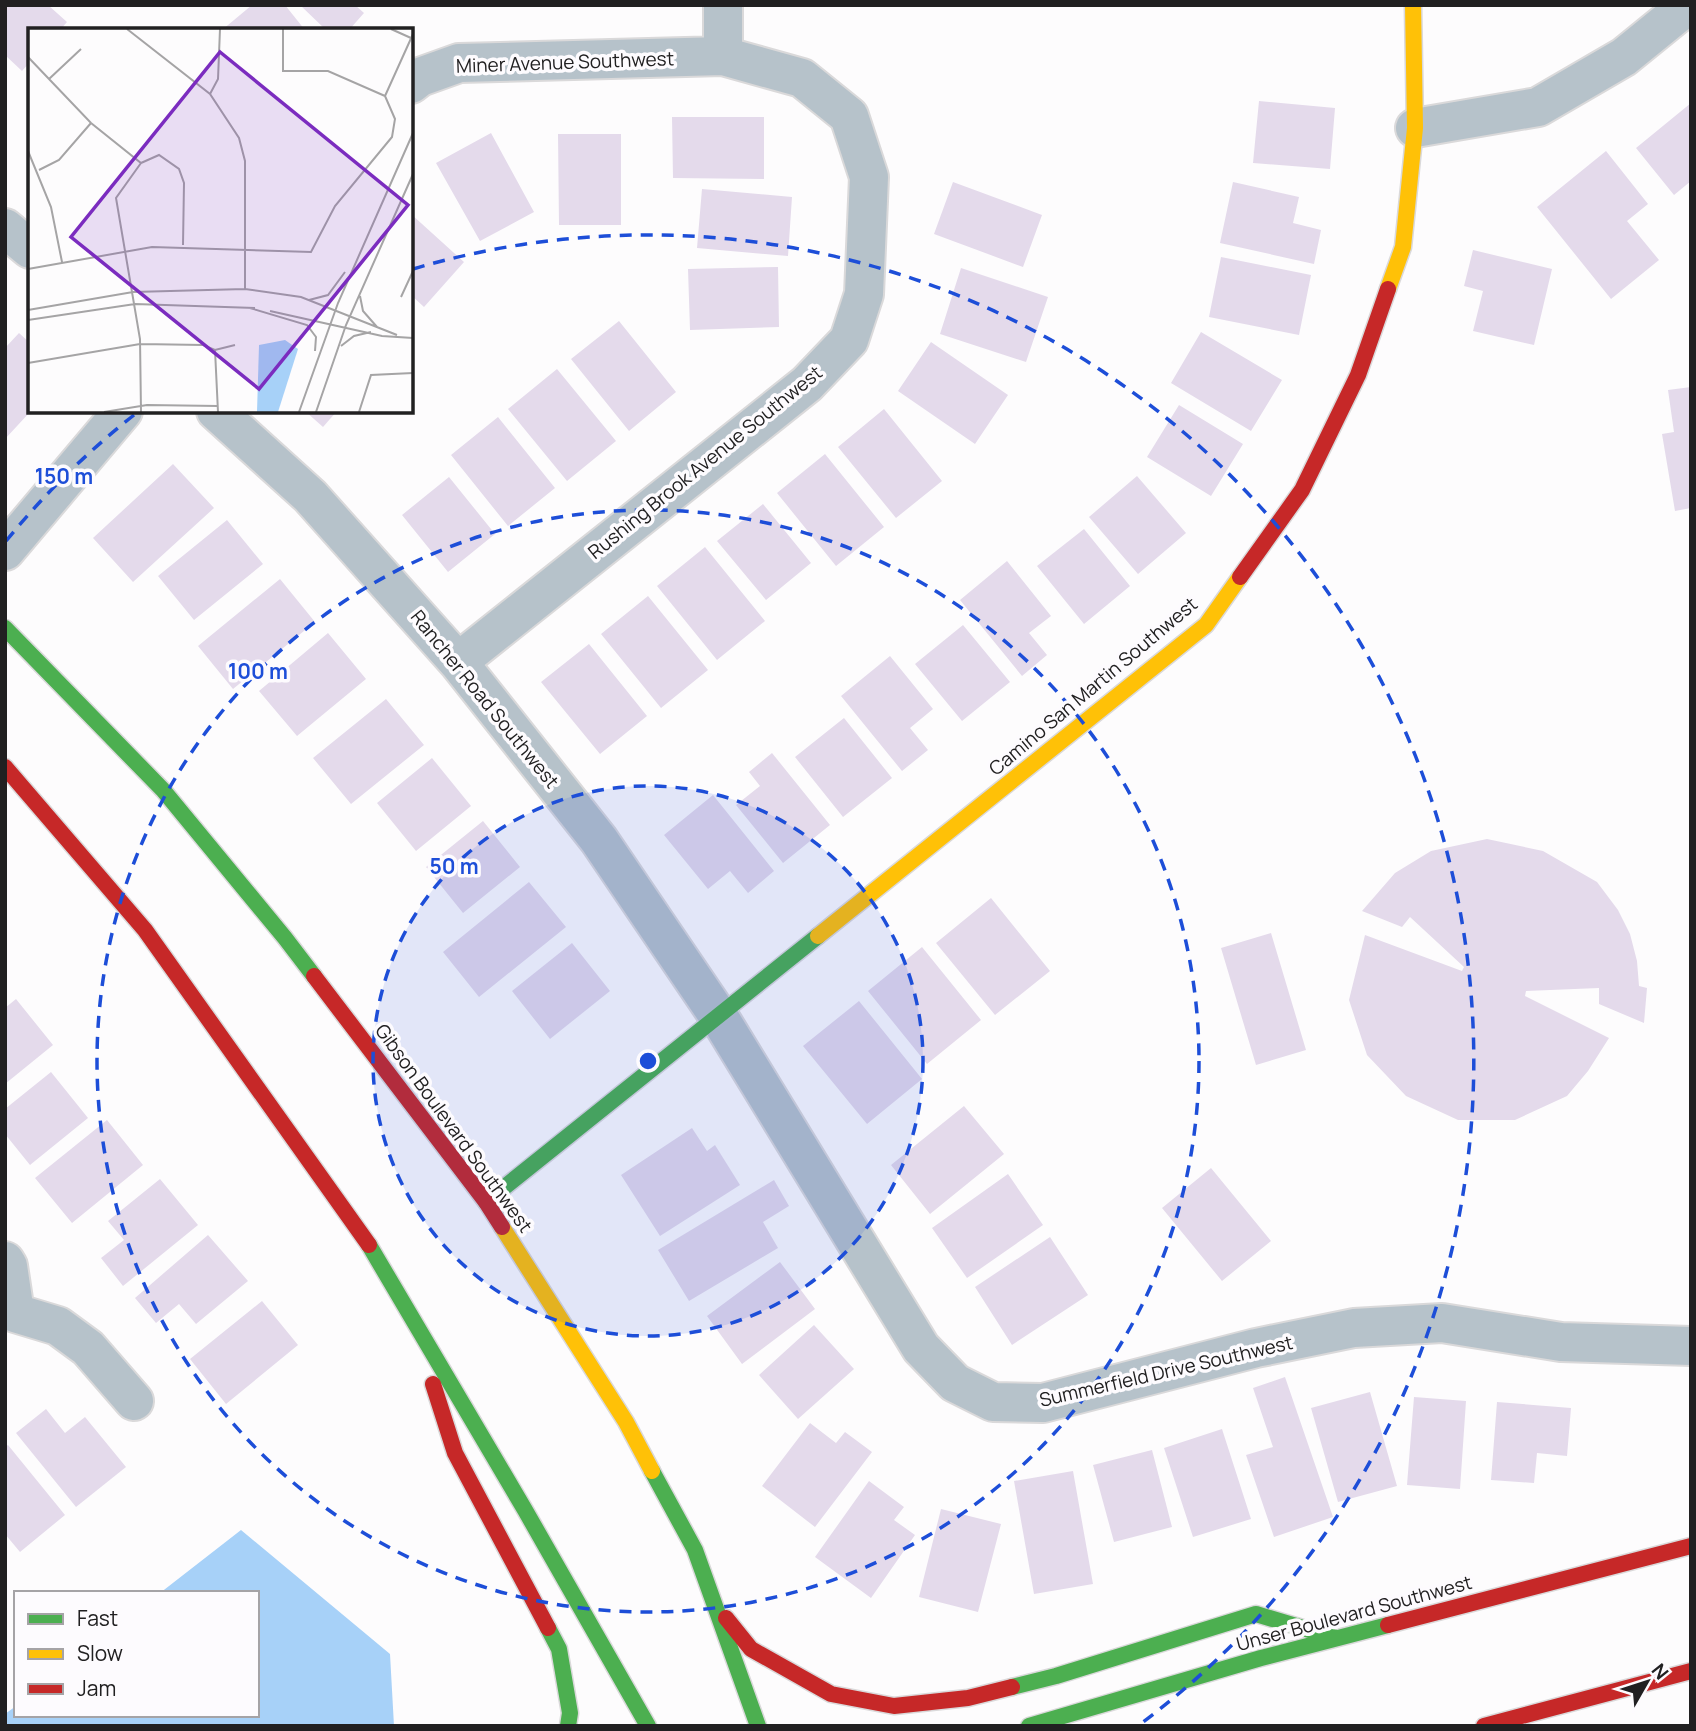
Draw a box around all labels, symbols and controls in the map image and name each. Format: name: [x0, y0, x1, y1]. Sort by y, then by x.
inset map: [28, 28, 413, 413]
street label: Miner Avenue Southwest: [455, 45, 675, 79]
street label: Rushing Brook Avenue Southwest: [583, 359, 827, 565]
text: 150 m: [35, 462, 93, 490]
street label: Camino San Martin Southwest: [983, 591, 1203, 781]
street label: Rancher Road Southwest: [405, 604, 565, 794]
text: 100 m: [228, 657, 288, 685]
text: 50 m: [429, 852, 479, 880]
street label: Gibson Boulevard Southwest: [369, 1018, 539, 1238]
centre of rings: [636, 1049, 660, 1073]
street label: Summerfield Drive Southwest: [1037, 1329, 1295, 1413]
street label: Unser Boulevard Southwest: [1233, 1569, 1475, 1657]
legend: [14, 1591, 259, 1717]
text: Fast: [77, 1604, 118, 1632]
text: Slow: [77, 1639, 123, 1667]
north arrow: [1612, 1647, 1682, 1717]
text: N: [1646, 1658, 1675, 1685]
text: Jam: [77, 1674, 116, 1702]

